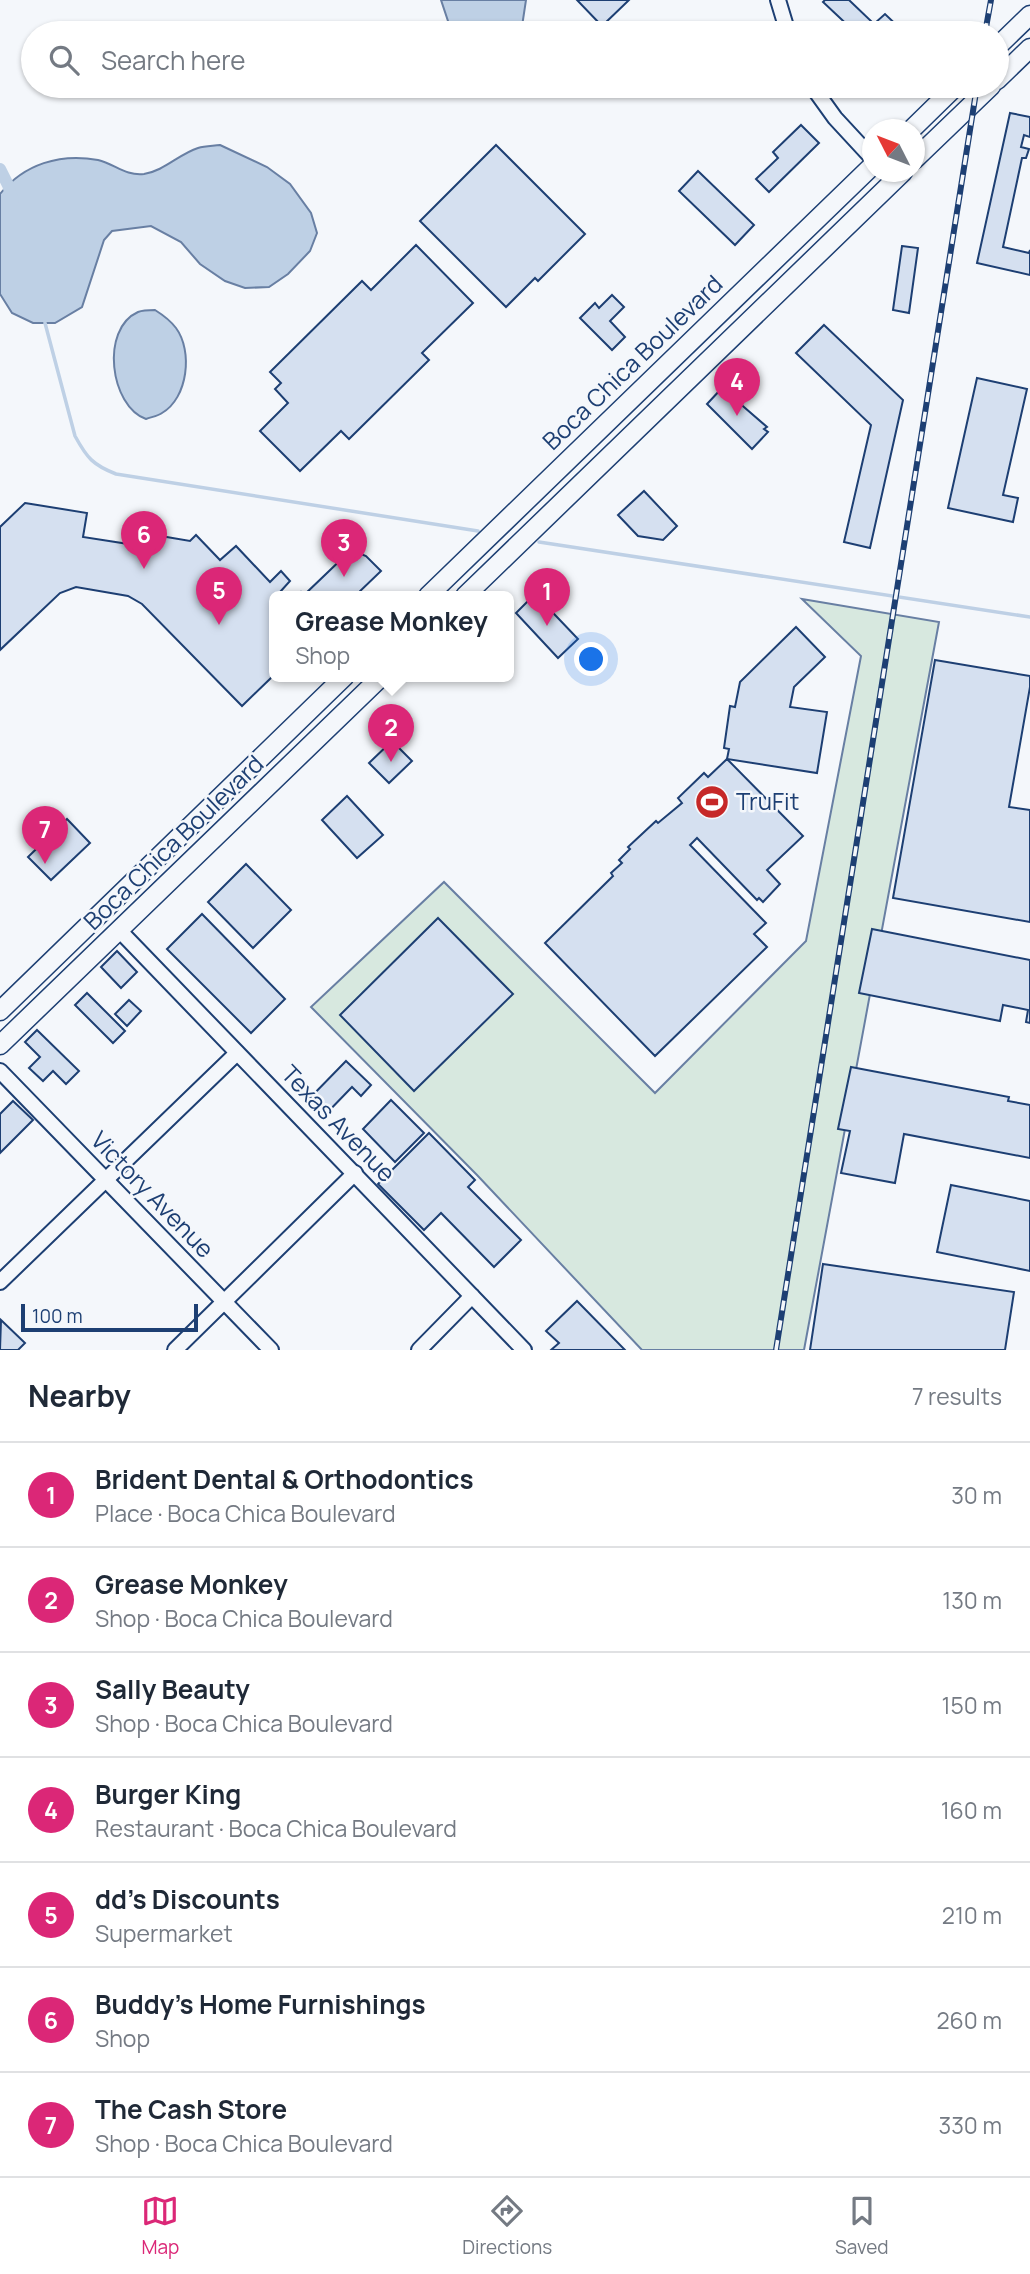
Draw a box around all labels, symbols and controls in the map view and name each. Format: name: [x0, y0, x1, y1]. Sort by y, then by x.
search box: [21, 21, 1009, 98]
icon: search: [45, 41, 83, 79]
text: Search here: [101, 42, 246, 78]
north arrow: [862, 119, 925, 182]
street label: Boca Chica Boulevard: [535, 267, 729, 457]
pin: 4: [714, 358, 760, 416]
pin: 6: [121, 511, 167, 569]
pin: 3: [321, 519, 367, 577]
pin: 5: [196, 567, 242, 625]
pin: 1: [524, 568, 570, 626]
popup: [269, 591, 514, 682]
text: Grease Monkey: [295, 603, 488, 639]
text: Shop: [295, 639, 350, 671]
your location: [574, 642, 608, 676]
pin: 2: [368, 704, 414, 762]
street label: Boca Chica Boulevard: [76, 747, 270, 937]
sports icon: TruFit: [693, 783, 731, 821]
place label: TruFit: [736, 784, 799, 817]
pin: 7: [22, 806, 68, 864]
street label: Texas Avenue: [275, 1057, 403, 1189]
street label: Victory Avenue: [84, 1123, 222, 1265]
scale bar: [21, 1301, 198, 1333]
text: 100 m: [32, 1303, 83, 1329]
text: Nearby: [28, 1375, 131, 1416]
text: 7 results: [912, 1380, 1002, 1412]
text: Brident Dental & Orthodontics: [95, 1461, 474, 1497]
text: 1: [46, 1479, 56, 1511]
text: 30 m: [951, 1479, 1002, 1511]
text: Place · Boca Chica Boulevard: [95, 1497, 396, 1529]
text: Grease Monkey: [95, 1566, 288, 1602]
text: 2: [44, 1584, 58, 1616]
text: 130 m: [942, 1584, 1002, 1616]
text: Shop · Boca Chica Boulevard: [95, 1602, 393, 1634]
text: Sally Beauty: [95, 1671, 250, 1707]
text: 3: [44, 1689, 58, 1721]
text: 150 m: [942, 1689, 1002, 1721]
text: Shop · Boca Chica Boulevard: [95, 1707, 393, 1739]
text: Burger King: [95, 1776, 241, 1812]
text: 4: [44, 1794, 58, 1826]
text: 160 m: [941, 1794, 1002, 1826]
text: Restaurant · Boca Chica Boulevard: [95, 1812, 457, 1844]
text: dd's Discounts: [95, 1881, 280, 1917]
text: 5: [44, 1899, 58, 1931]
text: 210 m: [942, 1899, 1002, 1931]
text: Supermarket: [95, 1917, 233, 1949]
text: Buddy's Home Furnishings: [95, 1986, 426, 2022]
text: 6: [44, 2004, 58, 2036]
text: 260 m: [936, 2004, 1002, 2036]
text: Shop: [95, 2022, 150, 2054]
text: The Cash Store: [95, 2091, 287, 2127]
text: 7: [45, 2109, 57, 2141]
text: 330 m: [938, 2109, 1002, 2141]
text: Shop · Boca Chica Boulevard: [95, 2127, 393, 2159]
tab: Map: [141, 2192, 179, 2260]
tab: Directions: [462, 2192, 552, 2260]
tab: Saved: [835, 2192, 889, 2260]

